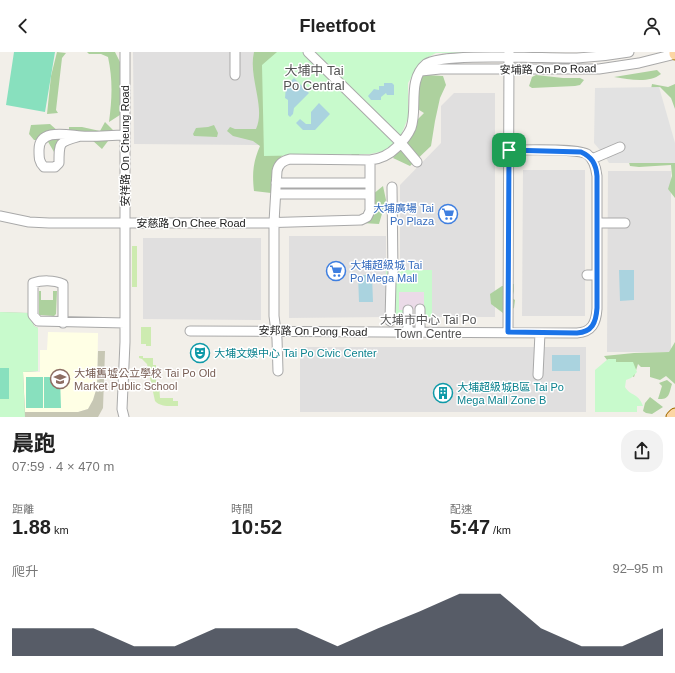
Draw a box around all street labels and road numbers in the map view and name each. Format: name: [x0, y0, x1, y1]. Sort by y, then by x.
street label: 安埔路 On Po Road: [500, 62, 596, 76]
street label: 安祥路 On Cheung Road: [119, 85, 131, 207]
street label: 安慈路 On Chee Road: [136, 217, 246, 229]
street label: 安邦路 On Pong Road: [258, 324, 368, 338]

